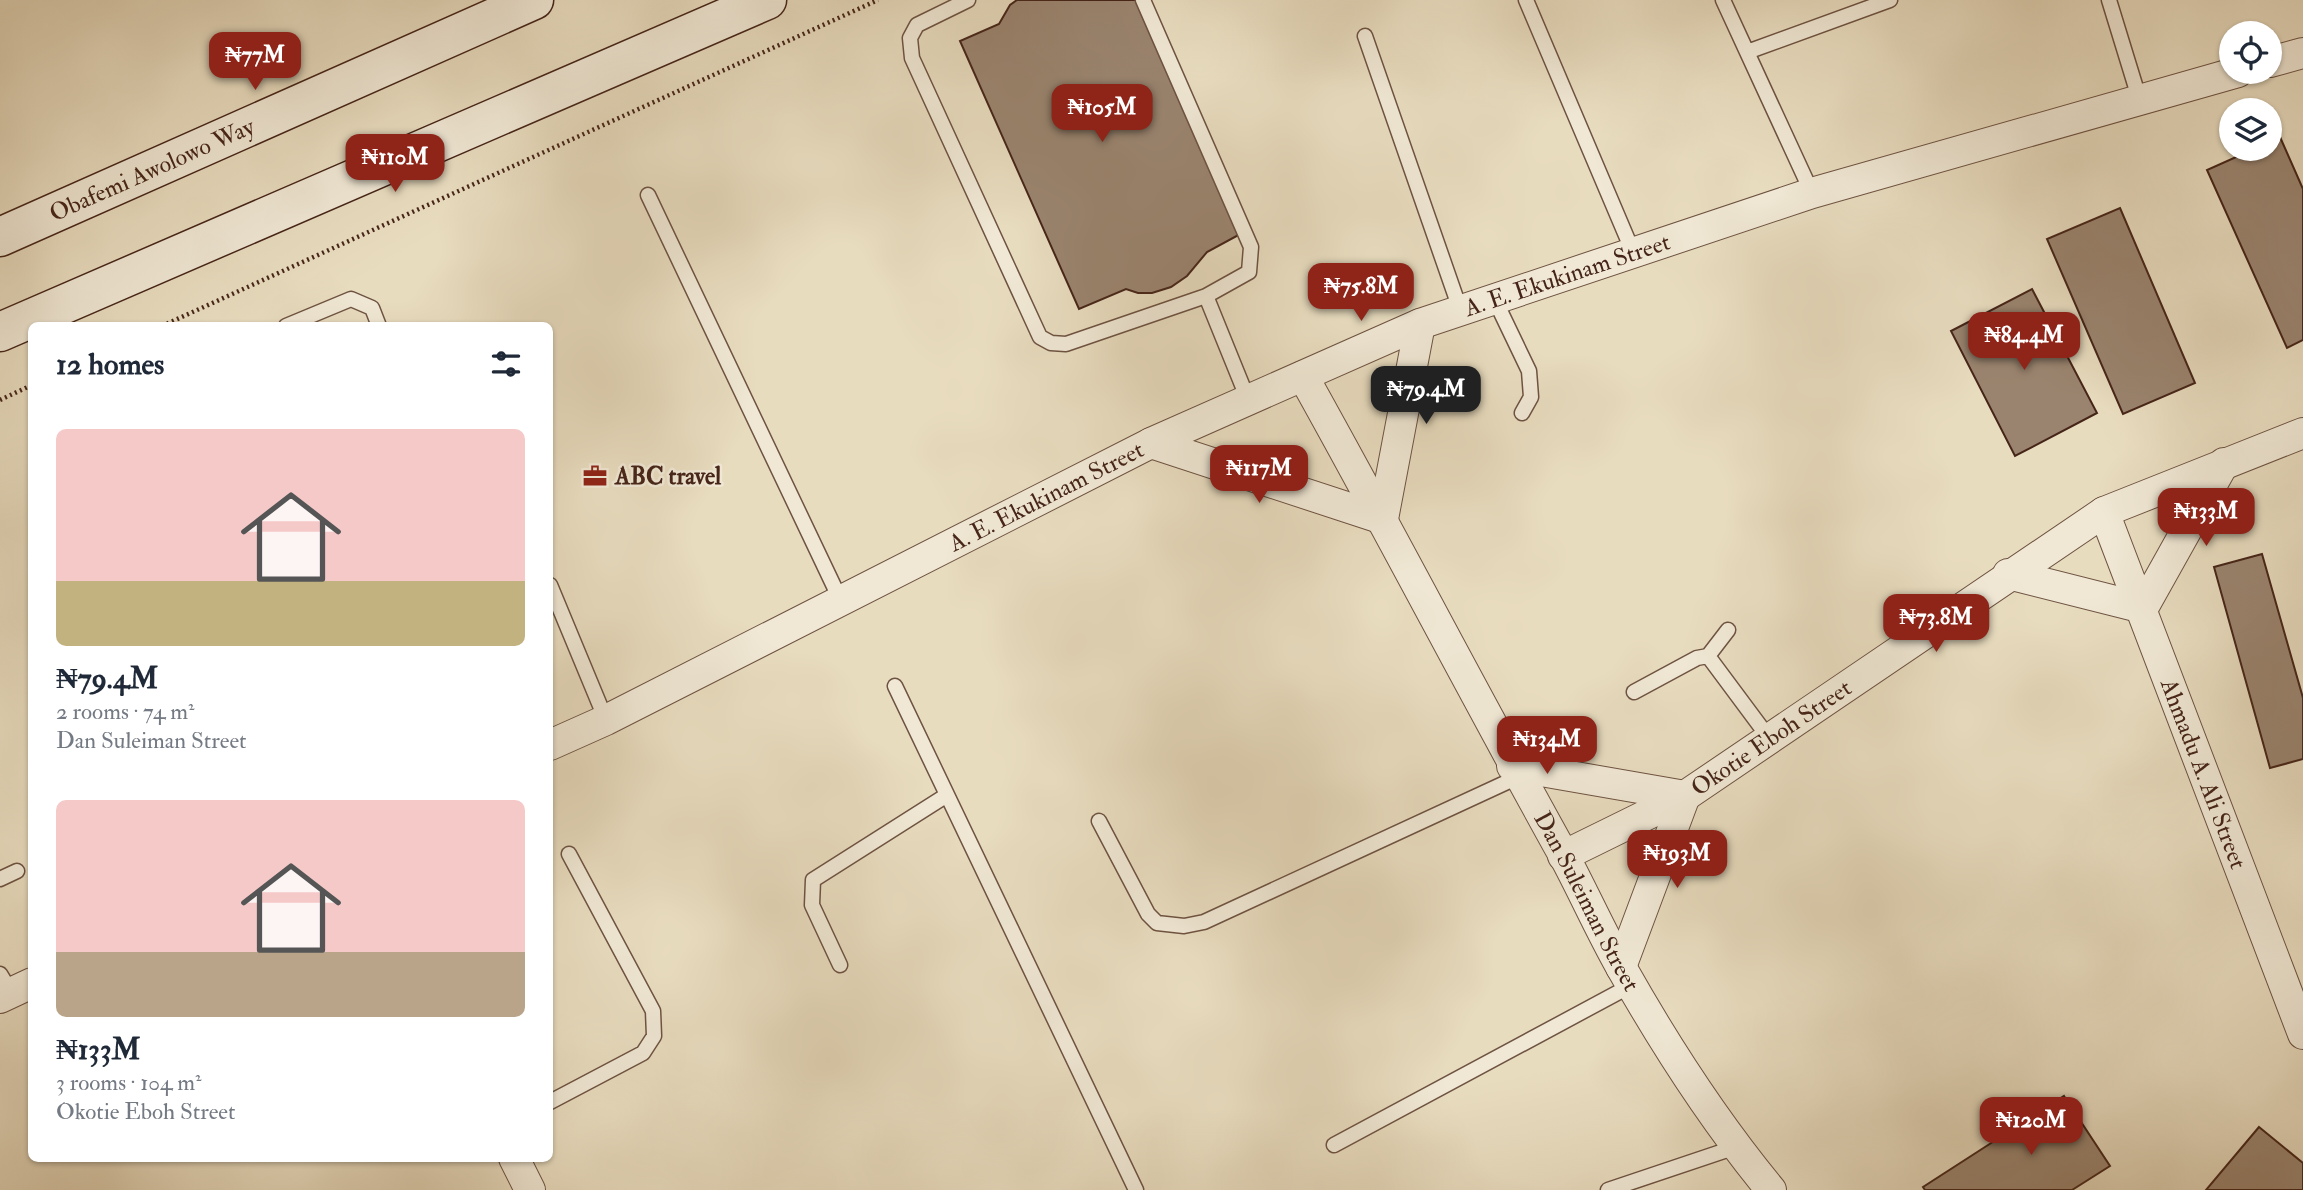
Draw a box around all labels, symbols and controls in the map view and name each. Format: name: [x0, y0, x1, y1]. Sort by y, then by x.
map controls: [2219, 21, 2282, 161]
button: locate: [2219, 21, 2282, 84]
pin: ₦77M: [214, 32, 296, 92]
text: ₦77M: [225, 40, 285, 69]
pin: ₦105M: [1053, 85, 1151, 144]
text: ₦105M: [1068, 92, 1136, 121]
button: layers: [2219, 98, 2282, 161]
street label: Obafemi Awolowo Way: [44, 110, 259, 229]
pin: ₦110M: [346, 134, 444, 194]
text: ₦110M: [362, 142, 428, 171]
street label: A. E. Ekukinam Street: [1459, 226, 1674, 324]
pin: ₦75.8M: [1304, 264, 1418, 323]
text: ₦75.8M: [1324, 271, 1398, 300]
pin: ₦84.4M: [1967, 312, 2081, 372]
text: ₦84.4M: [1984, 320, 2064, 349]
icon: filters: [487, 345, 525, 383]
text: 12 homes: [56, 346, 164, 383]
pin: ₦79.4M: [1369, 366, 1483, 426]
text: ₦79.4M: [1387, 374, 1465, 403]
street label: A. E. Ekukinam Street: [942, 434, 1149, 559]
pin: ₦117M: [1210, 446, 1308, 505]
text: ₦117M: [1226, 453, 1292, 482]
place label: ABC travel: [614, 461, 722, 492]
office icon: ABC travel: [581, 462, 609, 490]
icon: home: [228, 474, 354, 600]
pin: ₦133M: [2157, 489, 2255, 548]
text: ₦133M: [2174, 496, 2238, 525]
pin: ₦73.8M: [1879, 594, 1993, 654]
text: ₦73.8M: [1899, 602, 1973, 631]
text: ₦79.4M: [56, 660, 158, 697]
street label: Okotie Eboh Street: [1685, 672, 1858, 803]
street label: Ahmadu A. Ali Street: [2153, 673, 2254, 873]
text: 2 rooms · 74 m²: [56, 697, 195, 726]
pin: ₦134M: [1498, 716, 1596, 776]
text: ₦134M: [1513, 724, 1581, 753]
text: Dan Suleiman Street: [56, 726, 246, 755]
street label: Dan Suleiman Street: [1527, 806, 1647, 997]
pin: ₦193M: [1628, 830, 1726, 890]
text: ₦193M: [1643, 838, 1711, 867]
icon: home: [228, 845, 354, 971]
text: ₦133M: [56, 1031, 140, 1068]
text: 3 rooms · 104 m²: [56, 1068, 202, 1097]
text: Okotie Eboh Street: [56, 1097, 235, 1126]
pin: ₦120M: [1982, 1098, 2080, 1157]
text: ₦120M: [1996, 1105, 2066, 1134]

